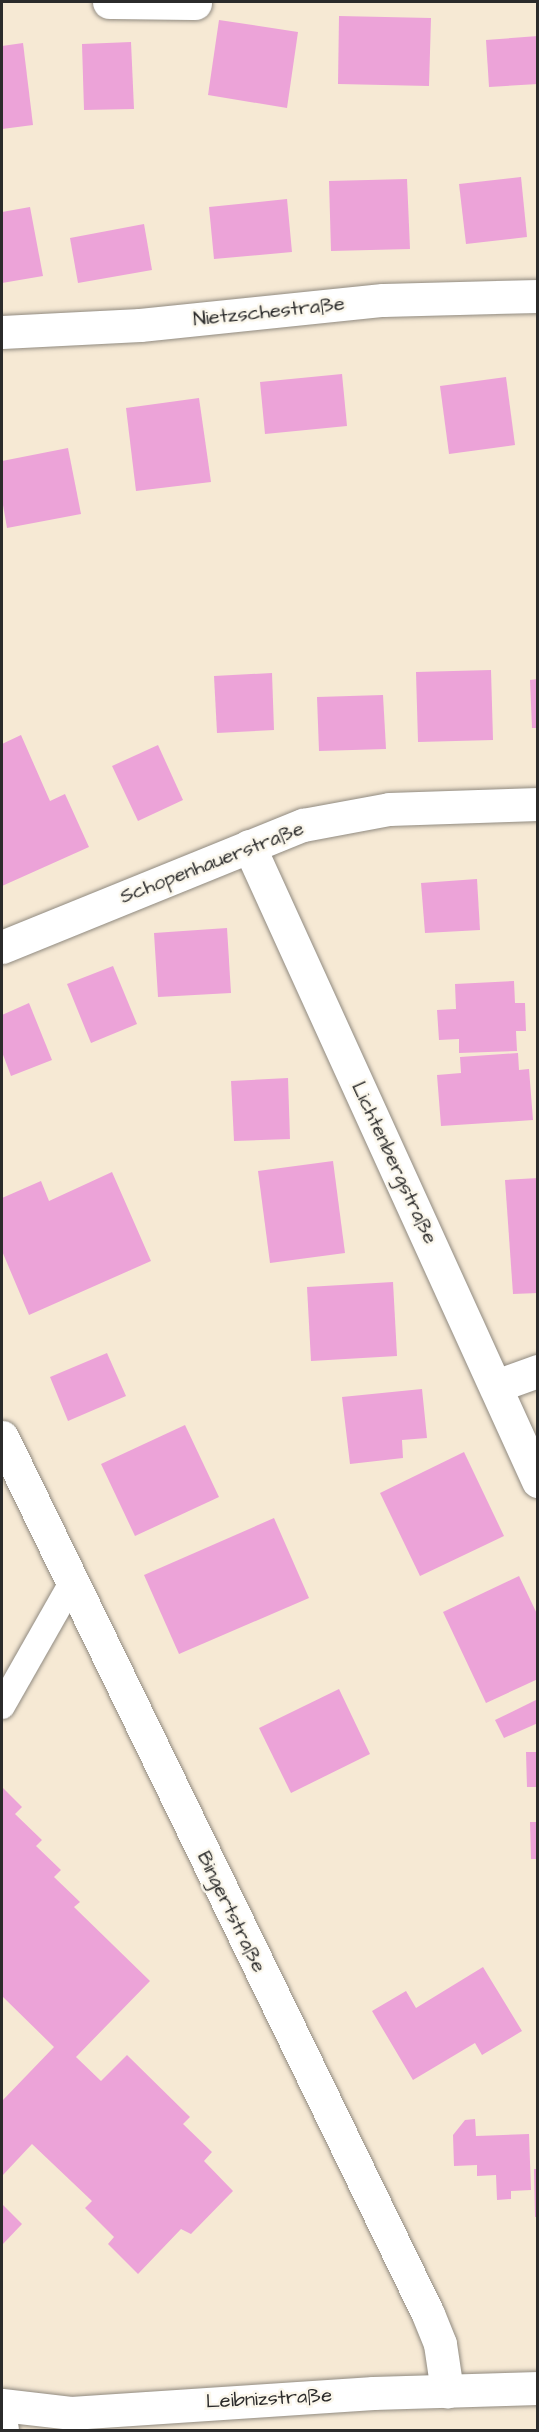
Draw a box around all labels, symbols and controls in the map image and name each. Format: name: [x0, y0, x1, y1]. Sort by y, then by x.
street label: Nietzschestraße: [192, 292, 346, 332]
street label: Schopenhauerstraße: [117, 817, 307, 909]
street label: Lichtenbergstraße: [346, 1078, 442, 1248]
street label: Bingertstraße: [191, 1847, 271, 1977]
street label: Leibnizstraße: [205, 2384, 333, 2414]

